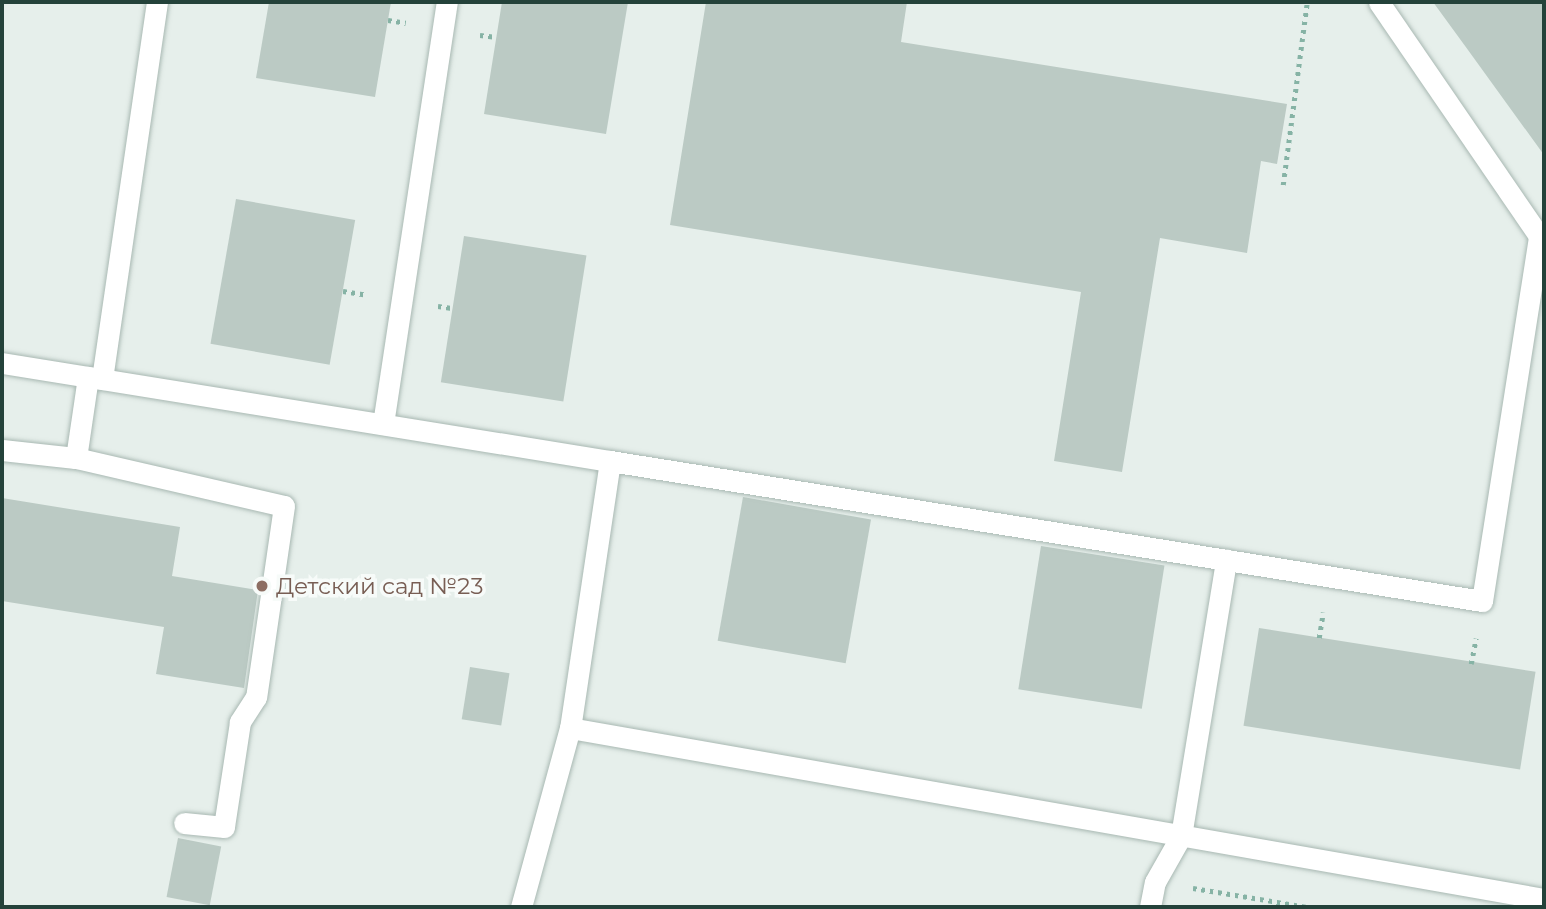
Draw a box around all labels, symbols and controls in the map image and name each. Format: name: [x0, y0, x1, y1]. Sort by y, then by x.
place label: Детский сад №23: [276, 572, 483, 600]
marker: Детский сад №23: [254, 578, 270, 594]

